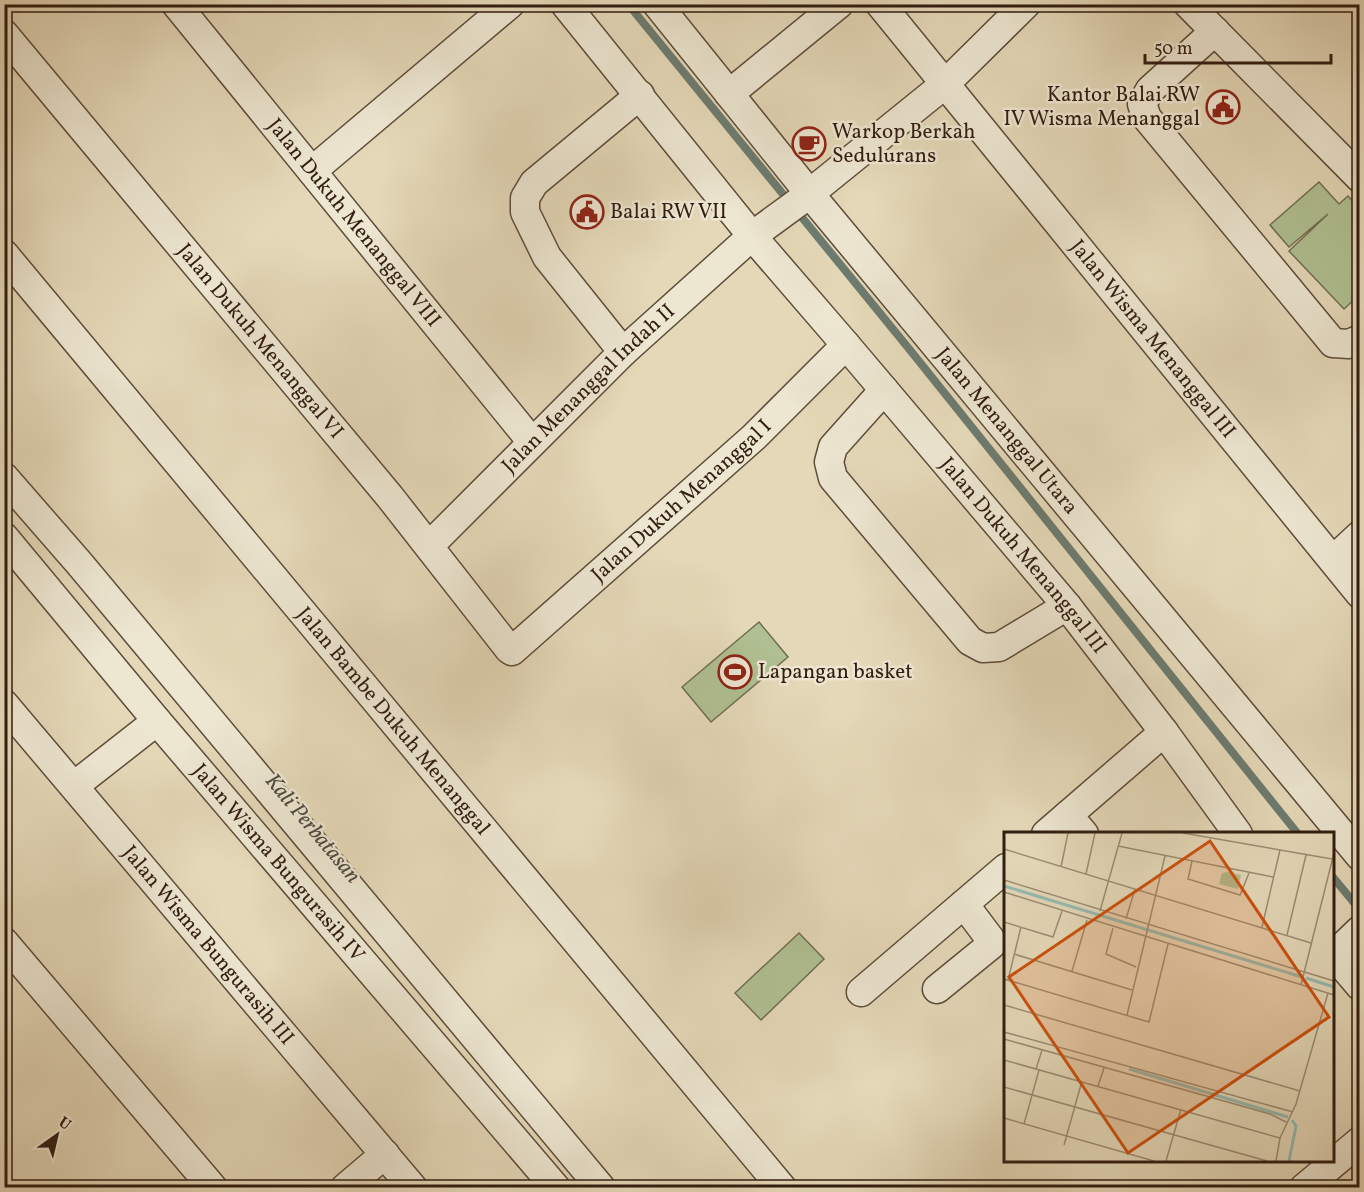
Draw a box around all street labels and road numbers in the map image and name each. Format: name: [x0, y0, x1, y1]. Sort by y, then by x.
street label: Jalan Dukuh Menanggal VIII: [260, 112, 448, 333]
street label: Jalan Wisma Menanggal III: [1063, 233, 1242, 445]
street label: Jalan Dukuh Menanggal VI: [170, 237, 350, 445]
street label: Jalan Menanggal Indah II: [495, 297, 681, 480]
street label: Jalan Menanggal Utara: [929, 341, 1085, 521]
street label: Jalan Dukuh Menanggal I: [585, 413, 778, 589]
street label: Jalan Dukuh Menanggal III: [933, 451, 1113, 660]
street label: Jalan Bambe Dukuh Menanggal: [290, 601, 497, 841]
street label: Jalan Wisma Bungurasih IV: [185, 758, 371, 968]
street label: Jalan Wisma Bungurasih III: [115, 839, 301, 1051]

